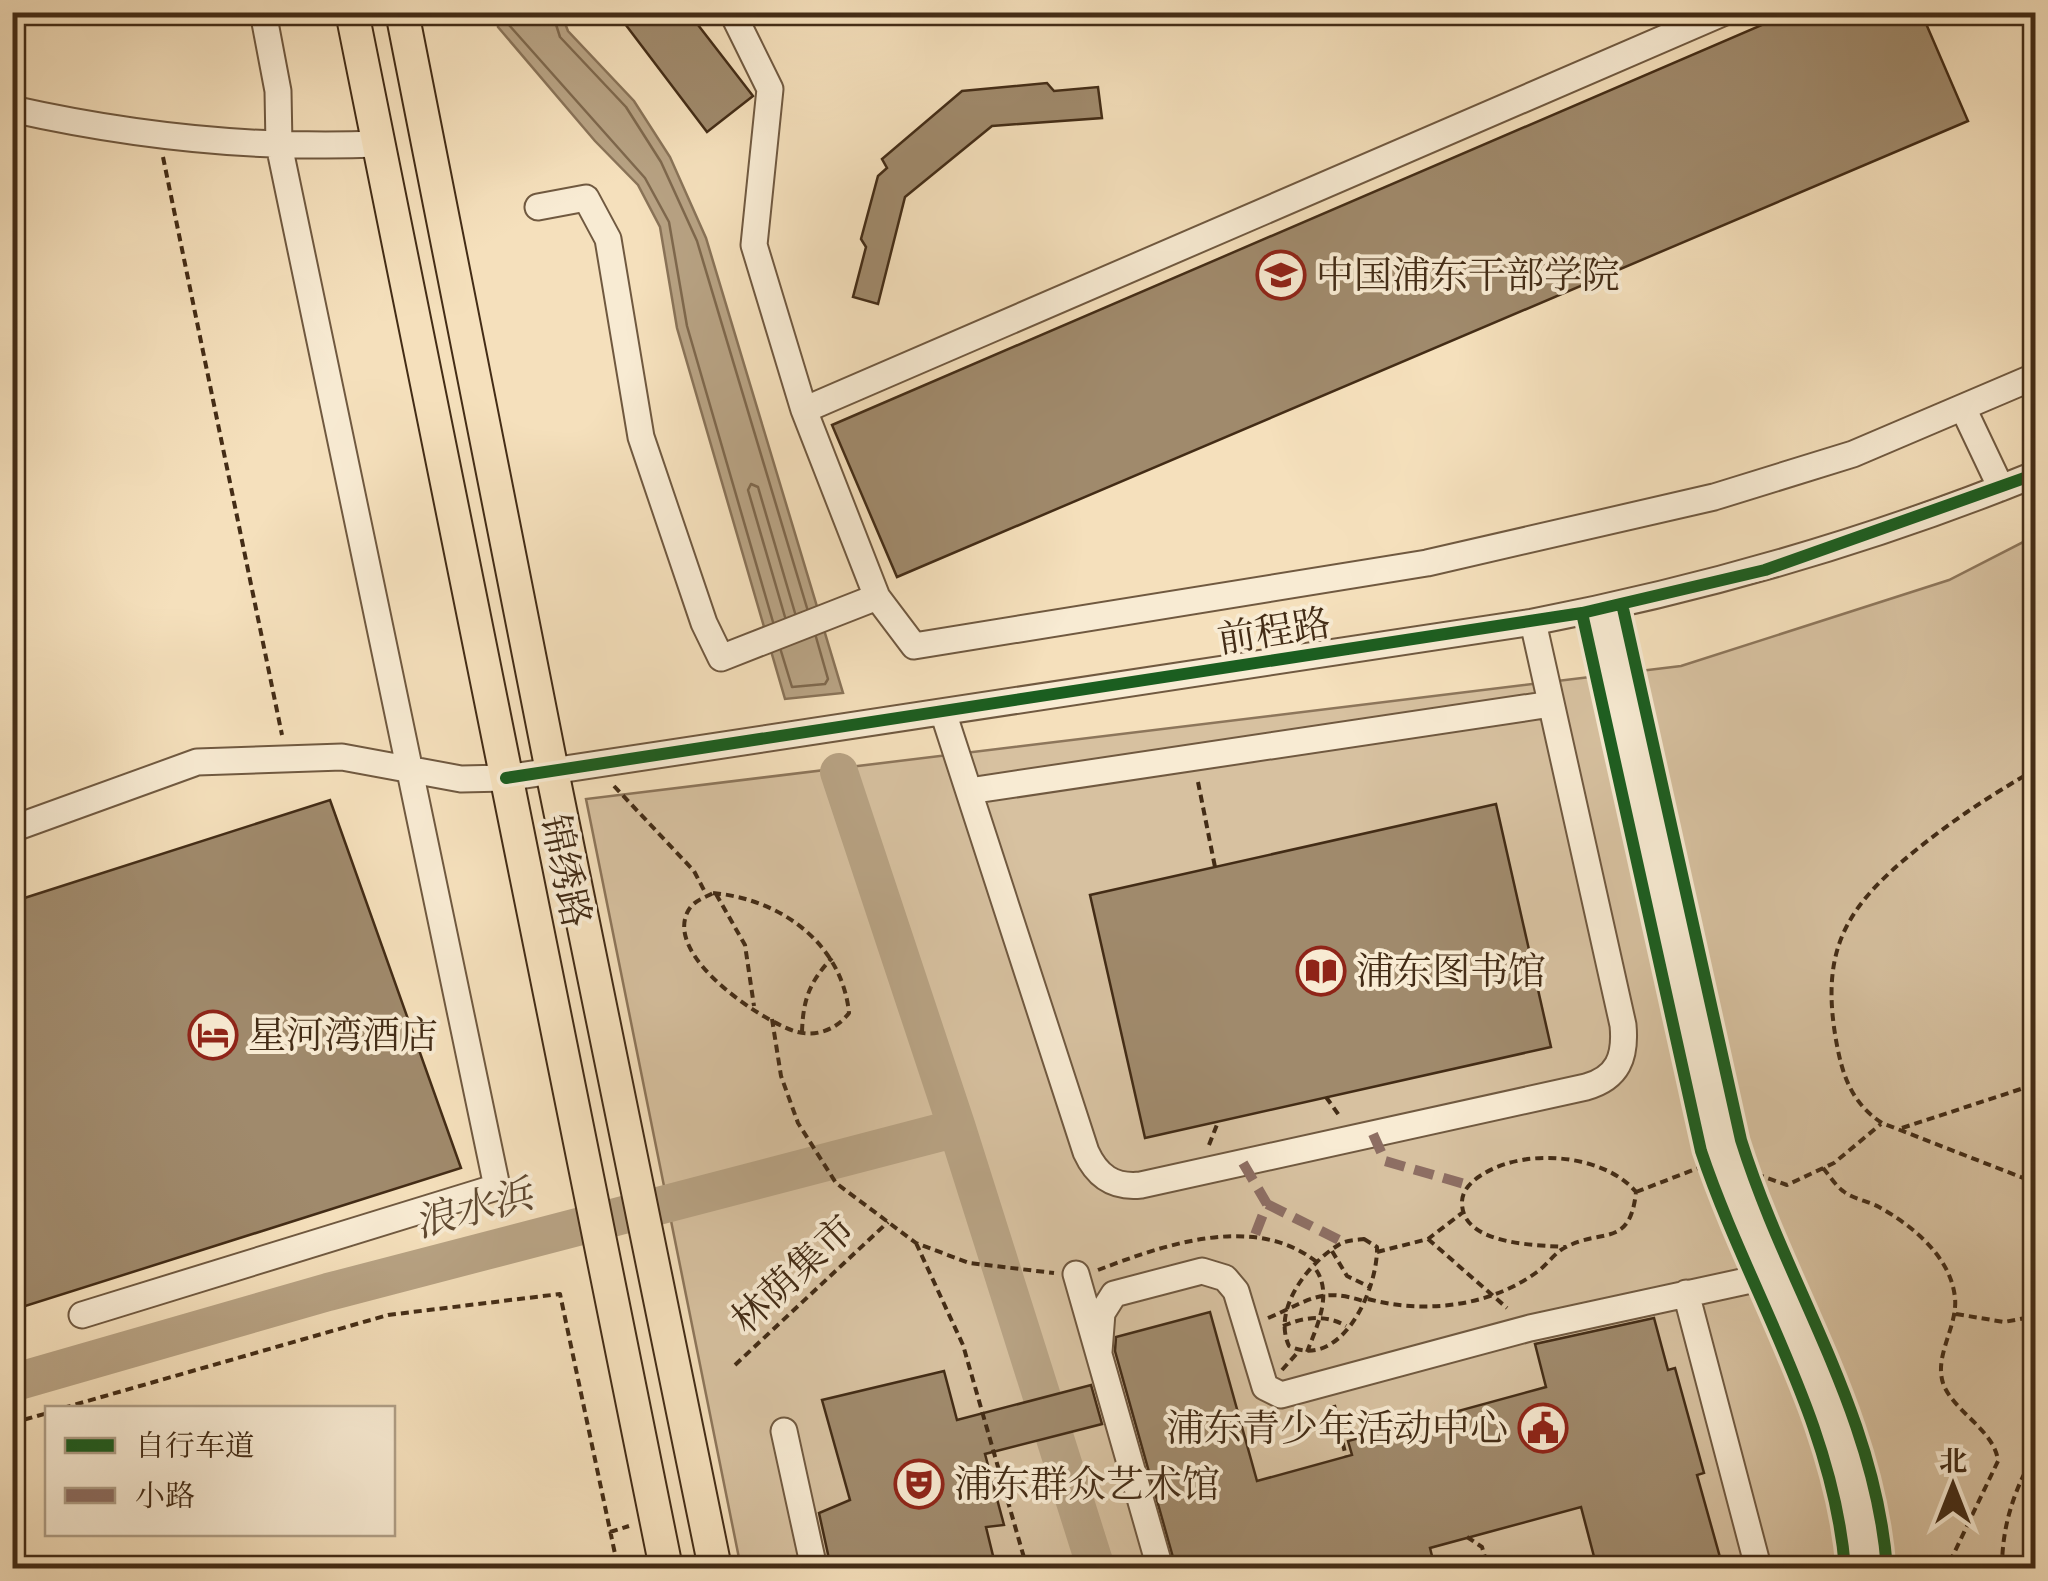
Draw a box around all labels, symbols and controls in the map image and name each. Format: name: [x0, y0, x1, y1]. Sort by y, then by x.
school or university icon: 中国浦东干部学院: [1255, 249, 1307, 301]
place label: 中国浦东干部学院: [1316, 252, 1620, 300]
street label: 前程路: [1214, 599, 1334, 665]
street label: 锦绣路: [530, 810, 600, 932]
library icon: 浦东图书馆: [1295, 945, 1347, 997]
place label: 浦东图书馆: [1356, 948, 1546, 996]
hotel icon: 星河湾酒店: [187, 1009, 239, 1061]
place label: 星河湾酒店: [248, 1012, 438, 1060]
water label: 浪水浜: [409, 1169, 541, 1250]
street label: 林荫集市: [722, 1205, 866, 1344]
public building icon: 浦东青少年活动中心: [1517, 1402, 1569, 1454]
place label: 浦东青少年活动中心: [1166, 1405, 1508, 1453]
legend: [45, 1406, 395, 1536]
text: 自行车道: [135, 1428, 255, 1465]
north arrow: [1903, 1436, 2003, 1536]
text: 北: [1939, 1445, 1967, 1480]
theatre icon: 浦东群众艺术馆: [893, 1458, 945, 1510]
place label: 浦东群众艺术馆: [954, 1461, 1220, 1509]
text: 小路: [135, 1478, 195, 1515]

